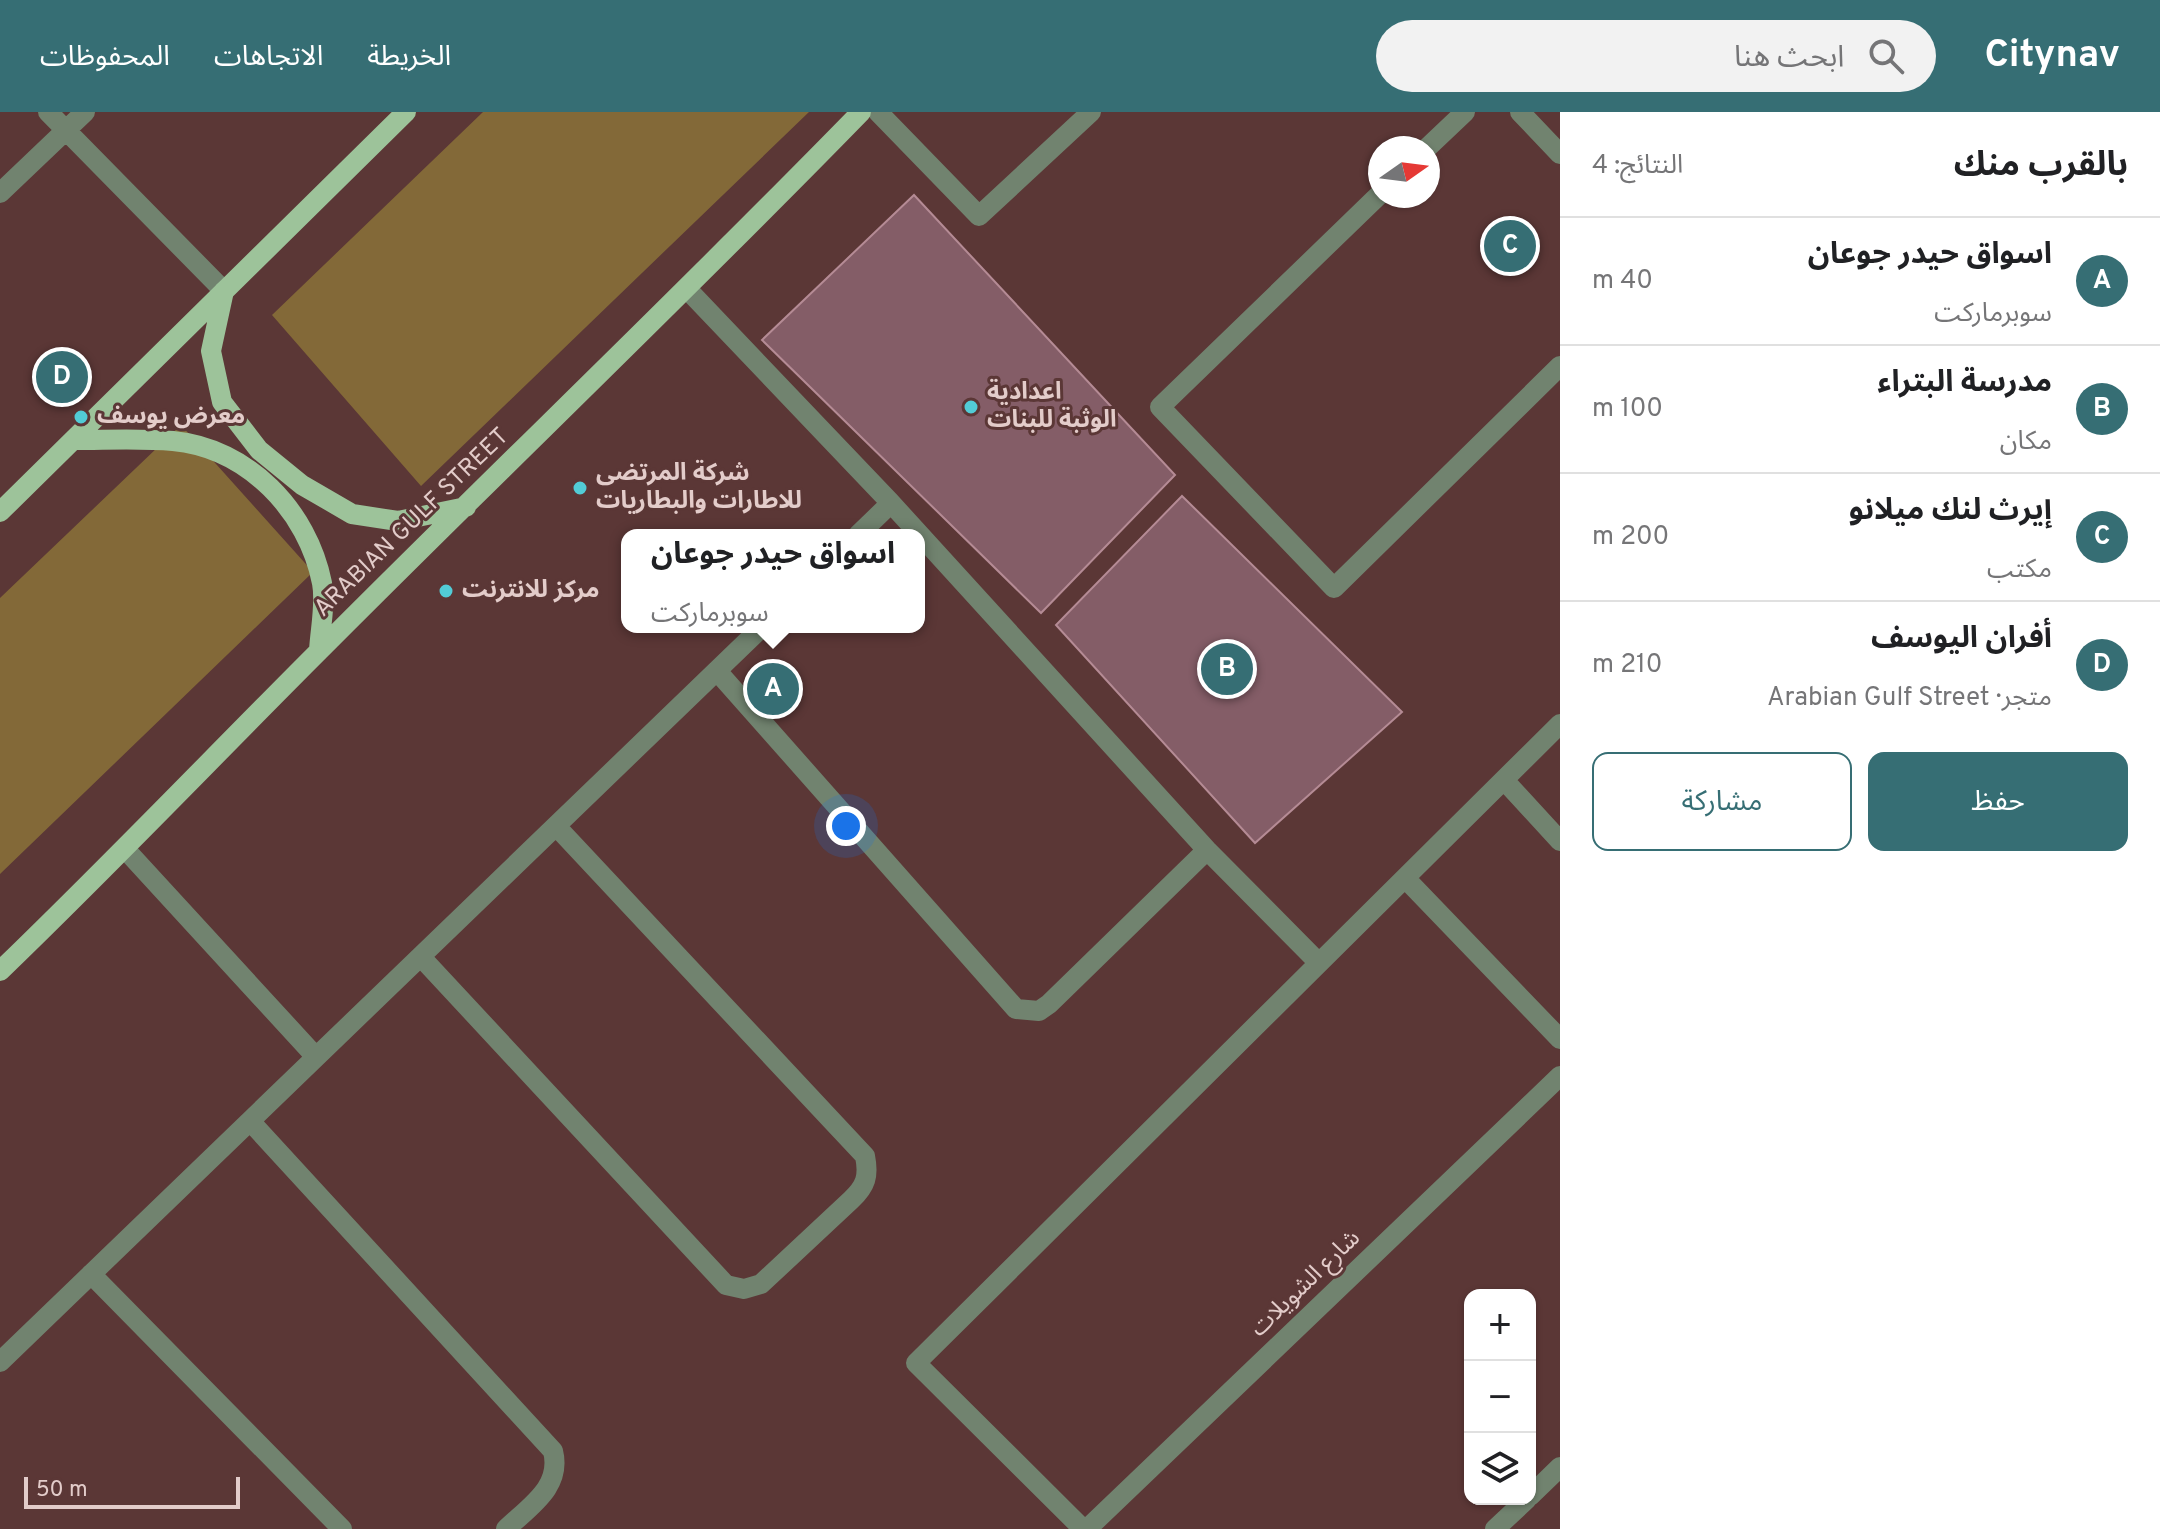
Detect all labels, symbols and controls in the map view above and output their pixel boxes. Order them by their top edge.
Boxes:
search box [1376,20,1936,92]
text: Citynav [1984,32,2120,81]
icon: search [1864,34,1908,78]
text: المحفوظات [40,40,170,76]
text: الاتجاهات [214,40,323,76]
text: الخريطة [367,40,451,76]
text: ابحث هنا [1734,40,1844,77]
north arrow [1368,136,1440,208]
text: بالقرب منك [1954,145,2128,188]
text: النتائج: 4 [1592,150,1683,183]
pin: C [1484,216,1536,276]
text: اسواق حيدر جوعان [1808,237,2052,274]
text: 40 m [1592,265,1653,298]
text: A [2093,265,2111,298]
text: سوبرماركت [1934,298,2052,331]
pin: D [36,347,88,407]
text: مدرسة البتراء [1877,365,2052,402]
place label: اعدادية الوثبة للبنات [987,378,1116,436]
text: 100 m [1592,393,1663,426]
text: B [2093,393,2111,426]
marker: اعدادية الوثبة للبنات [962,398,980,416]
place label: معرض يوسف [97,402,245,432]
marker: معرض يوسف [72,408,90,426]
street label: ARABIAN GULF STREET [308,422,516,624]
text: مكان [2000,426,2052,459]
place label: شركة المرتضى للاطارات والبطاريات [596,459,802,517]
marker: شركة المرتضى للاطارات والبطاريات [571,479,589,497]
text: إيرث لنك ميلانو [1849,493,2052,530]
text: 200 m [1592,521,1669,554]
text: C [2094,521,2110,554]
popup [621,529,925,633]
text: اسواق حيدر جوعان [651,537,895,574]
text: مكتب [1987,554,2052,587]
place label: مركز للانترنت [462,576,600,606]
marker: مركز للانترنت [437,582,455,600]
text: سوبرماركت [651,598,769,631]
text: أفران اليوسف [1871,621,2052,658]
pin: B [1201,639,1253,699]
text: 210 m [1592,649,1662,682]
text: D [2093,649,2111,682]
pin: A [747,659,799,719]
text: متجر · Arabian Gulf Street [1767,682,2052,715]
button: مشاركة [1592,752,1852,851]
button: حفظ [1868,752,2128,851]
your location [826,806,866,846]
street label: شارع الشويلات [1245,1224,1367,1344]
map controls [1464,1289,1536,1505]
button: + [1464,1289,1536,1361]
button: − [1464,1361,1536,1433]
button: layers [1464,1433,1536,1505]
scale bar [24,1473,240,1509]
text: 50 m [36,1477,88,1504]

